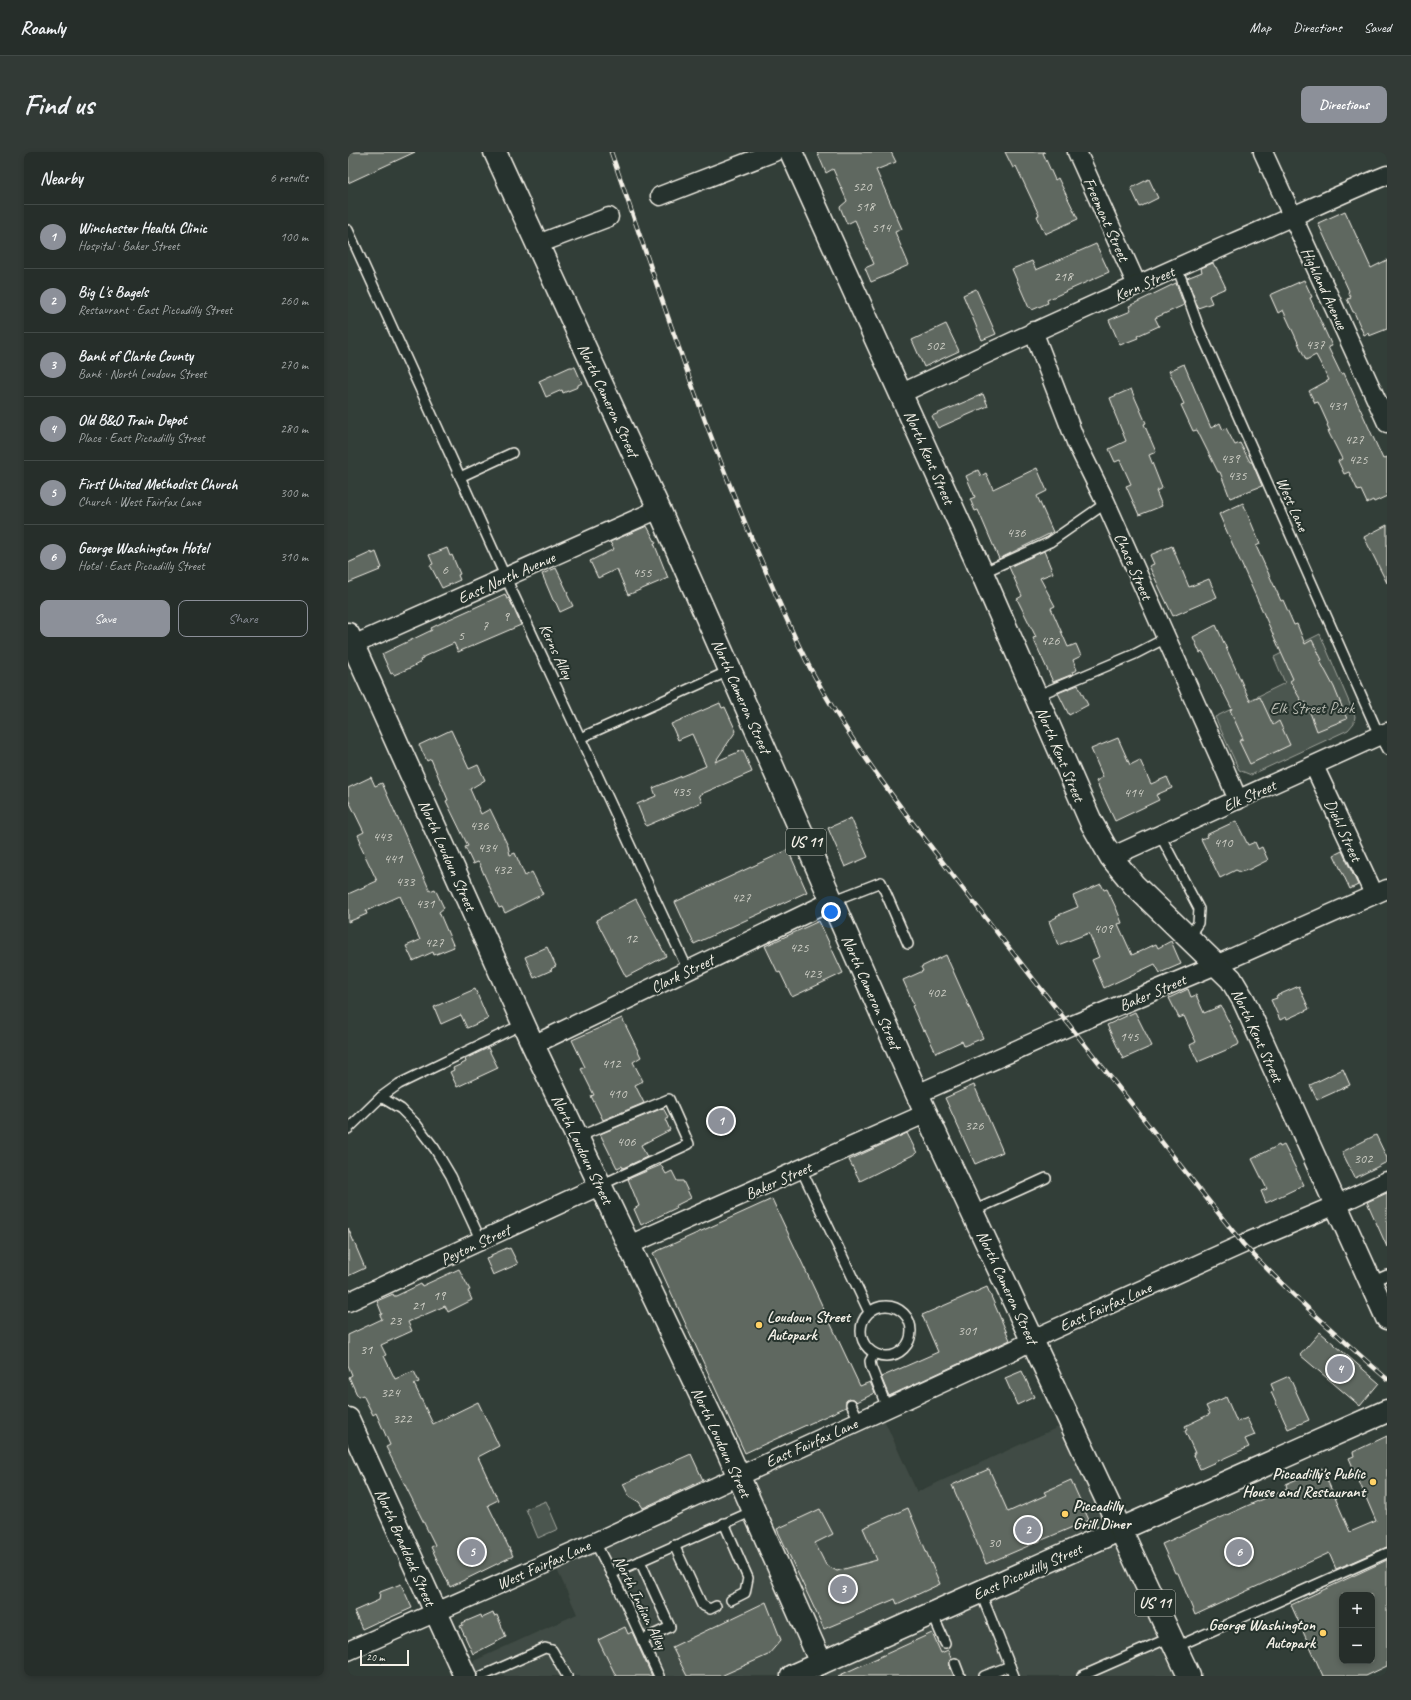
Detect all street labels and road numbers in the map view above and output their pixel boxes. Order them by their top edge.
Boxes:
street label: Freemont Street [1079,174,1134,266]
street label: Highland Avenue [1296,244,1353,334]
street label: Kern Street [1111,261,1179,306]
street label: North Cameron Street [573,340,644,463]
street label: North Kent Street [899,407,959,509]
street label: West Lane [1271,474,1314,536]
street label: Chase Street [1110,530,1157,604]
street label: East North Avenue [455,547,560,608]
street label: Kerns Alley [535,620,578,684]
street label: North Cameron Street [707,636,776,759]
street label: North Kent Street [1031,704,1090,806]
street label: Elk Street [1220,775,1280,816]
street label: Diehl Street [1320,796,1367,866]
street label: North Loudoun Street [414,797,481,916]
road number: US 11 [786,829,826,855]
street label: North Cameron Street [837,932,906,1055]
street label: Clark Street [648,949,720,998]
street label: Baker Street [1116,969,1190,1016]
street label: North Kent Street [1227,986,1288,1087]
street label: North Loudoun Street [547,1091,618,1209]
street label: Baker Street [742,1157,816,1204]
street label: Peyton Street [437,1219,516,1270]
street label: North Cameron Street [972,1227,1043,1350]
street label: East Fairfax Lane [1056,1277,1156,1336]
street label: North Loudoun Street [687,1384,756,1502]
street label: East Fairfax Lane [762,1413,862,1472]
street label: North Braddock Street [370,1486,441,1611]
street label: West Fairfax Lane [494,1535,595,1594]
street label: East Piccadilly Street [970,1538,1087,1605]
street label: North Indian Alley [609,1552,672,1654]
road number: US 11 [1135,1590,1175,1616]

